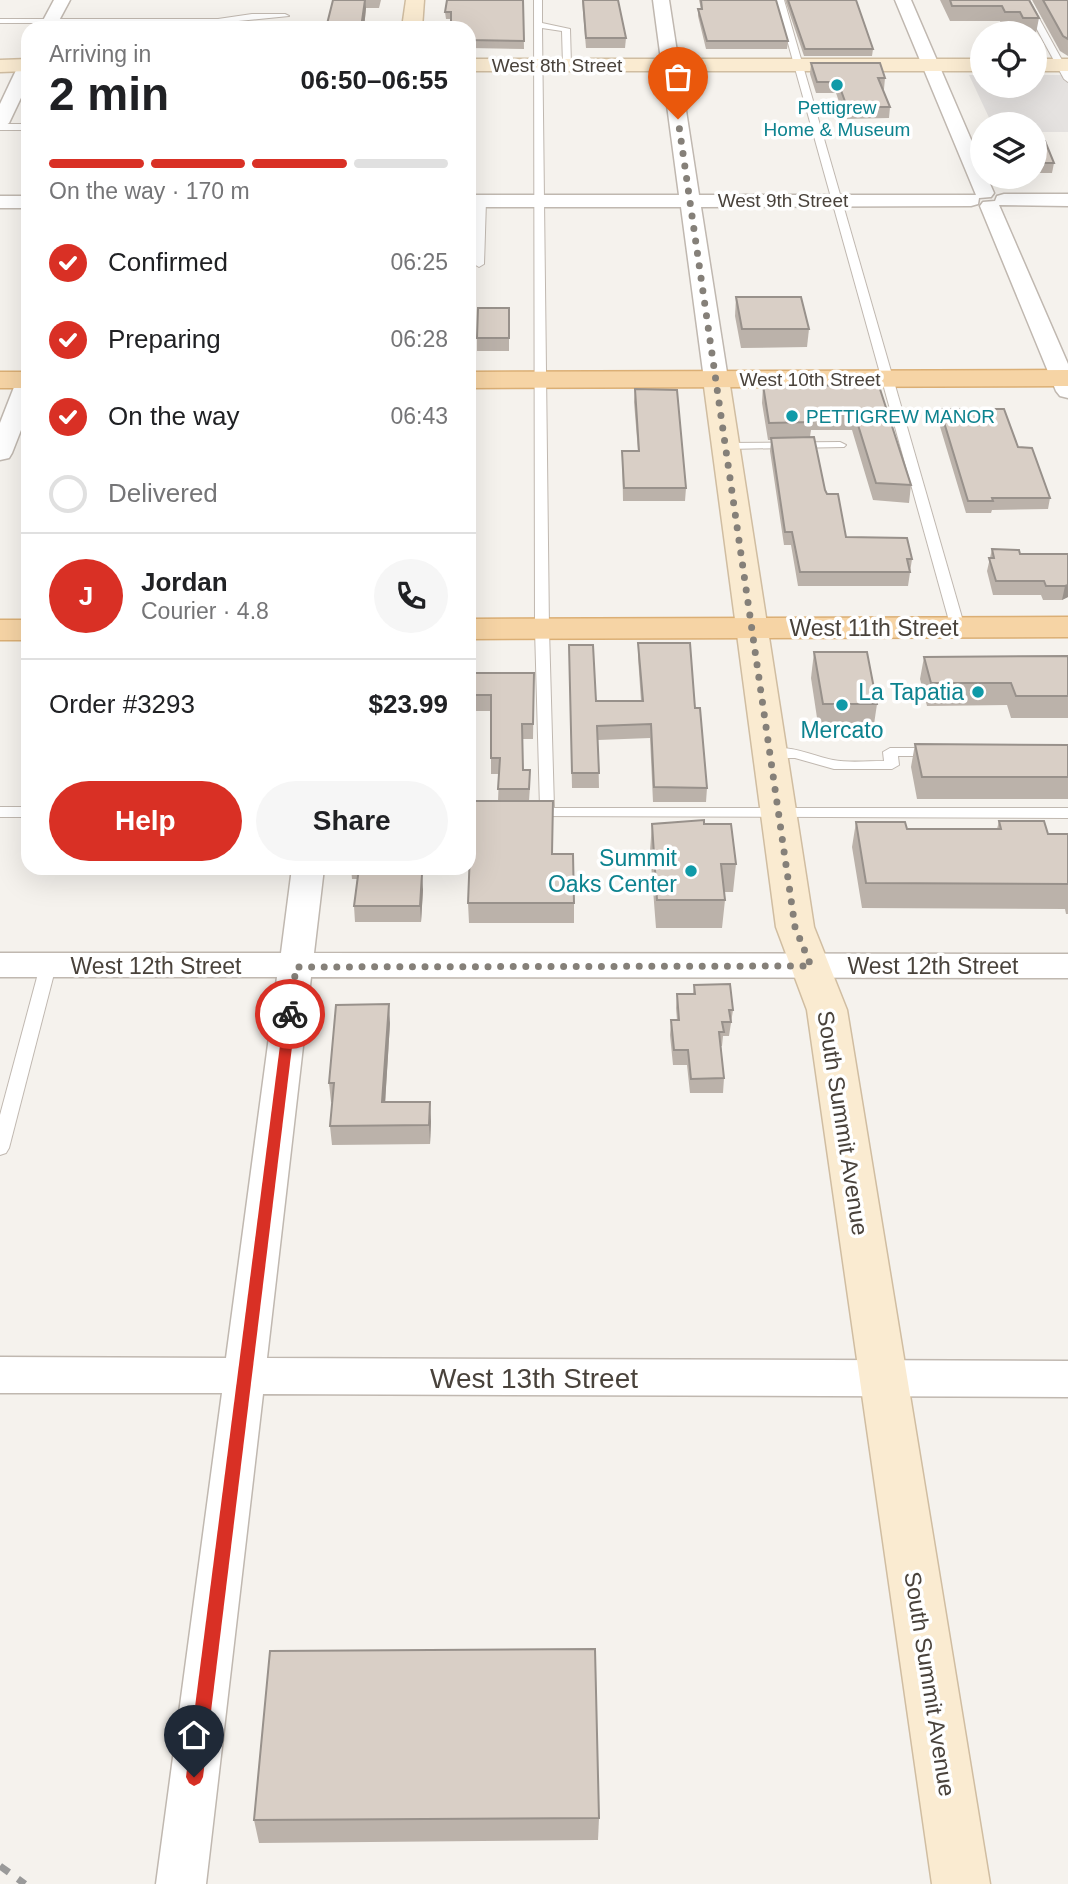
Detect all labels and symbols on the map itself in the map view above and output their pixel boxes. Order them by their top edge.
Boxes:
pin [648,47,708,119]
street label: West 8th Street [492,55,623,76]
marker: Pettigrew Home & Museum [829,77,845,93]
place label: Pettigrew Home & Museum [764,97,910,140]
street label: West 9th Street [718,190,849,211]
street label: West 10th Street [739,369,881,390]
place label: PETTIGREW MANOR [806,406,995,427]
marker: PETTIGREW MANOR [784,408,800,424]
street label: West 11th Street [789,615,959,641]
place label: La Tapatia [858,679,964,705]
marker: La Tapatia [970,684,986,700]
marker: Mercato [834,697,850,713]
place label: Mercato [800,717,884,743]
place label: Summit Oaks Center [548,845,678,897]
marker: Summit Oaks Center [683,863,699,879]
street label: West 12th Street [71,953,242,979]
street label: West 12th Street [848,953,1019,979]
courier [255,979,325,1049]
street label: South Summit Avenue [812,1009,874,1237]
street label: West 13th Street [430,1363,638,1394]
street label: South Summit Avenue [899,1570,961,1798]
pin [164,1705,224,1777]

